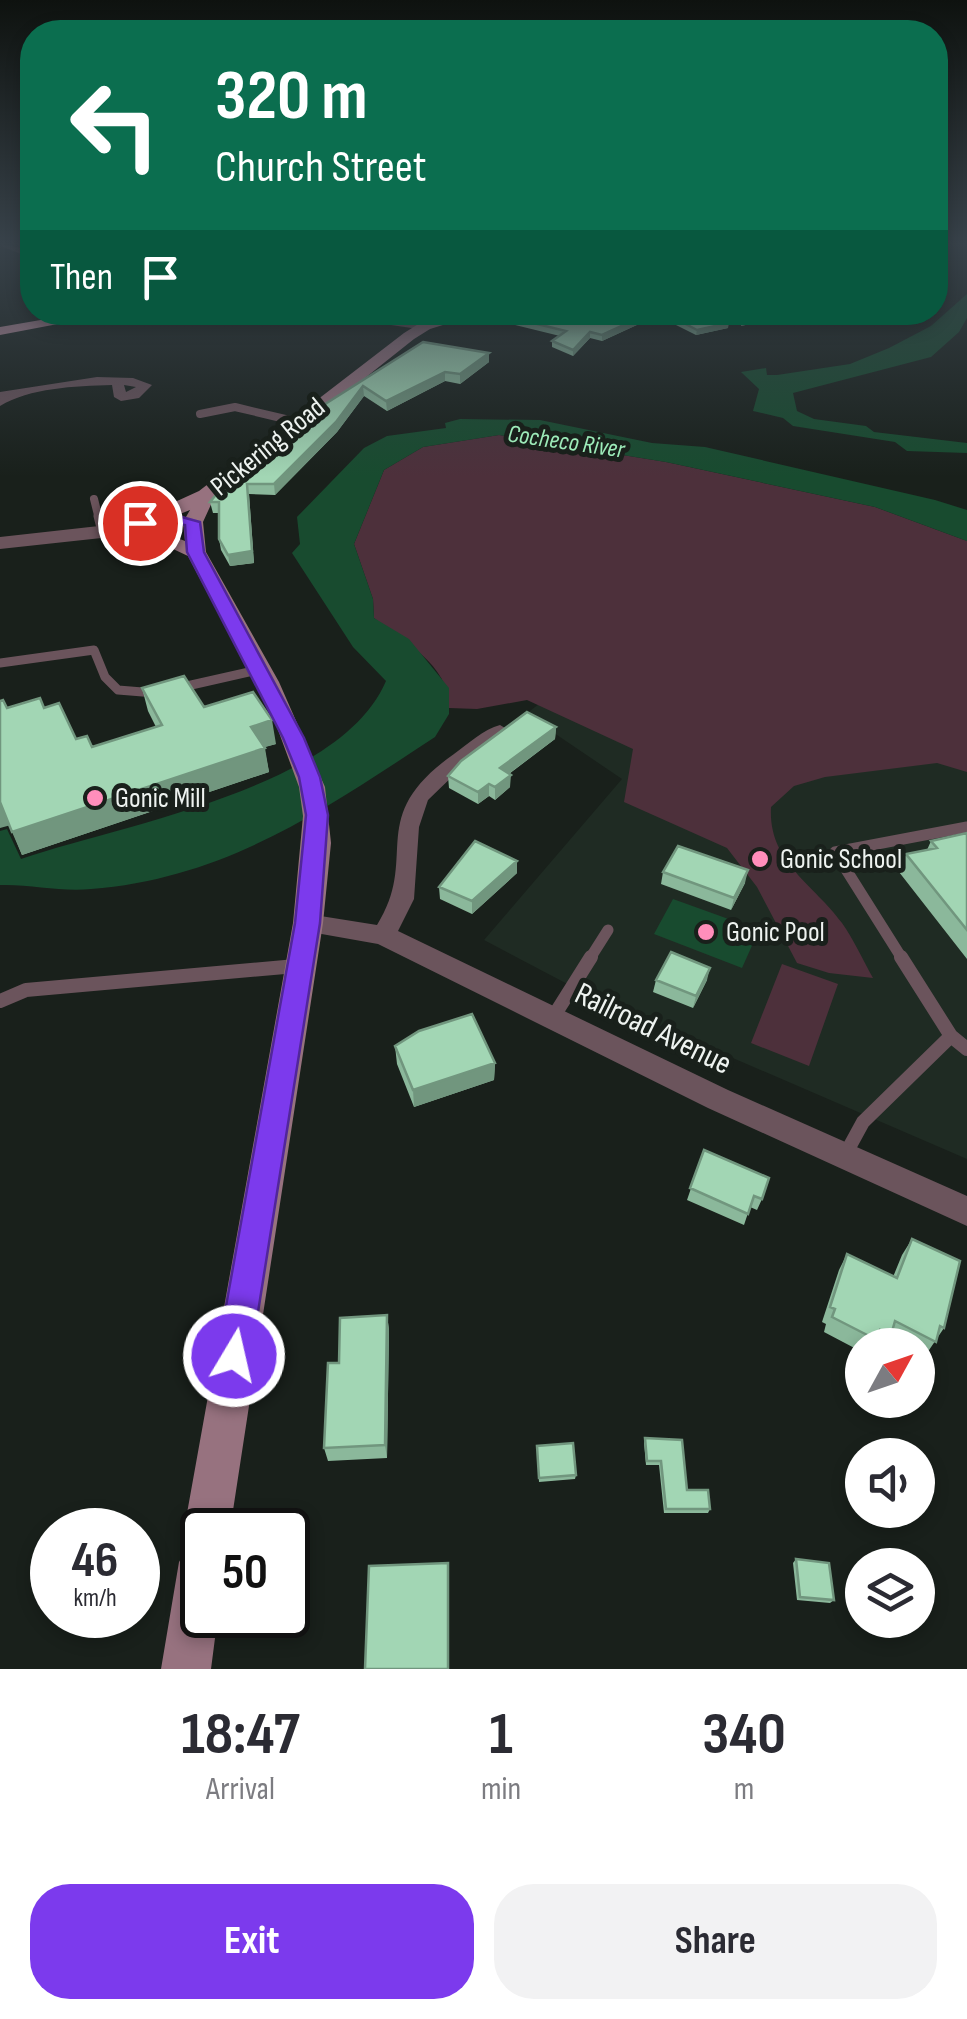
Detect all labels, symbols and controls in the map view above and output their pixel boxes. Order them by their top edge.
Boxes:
text: 320 m [215,55,368,139]
icon: left [50,60,180,190]
text: Church Street [215,140,426,195]
icon: arrive [133,250,188,305]
text: Then [50,255,113,300]
street label: Pickering Road [204,391,332,503]
water label: Cocheco River [506,418,627,466]
pin [98,481,183,566]
icon: arrive [113,496,168,551]
place label: Gonic Mill [115,782,206,815]
marker: Gonic Mill [84,787,106,809]
place label: Gonic School [780,843,902,876]
marker: Gonic School [749,848,771,870]
place label: Gonic Pool [726,916,825,949]
marker: Gonic Pool [695,921,717,943]
street label: Railroad Avenue [568,974,738,1084]
position arrow [182,1304,286,1408]
north arrow [845,1328,935,1418]
map controls [845,1328,935,1638]
button: sound [845,1438,935,1528]
speed limit sign: 50 [180,1508,310,1638]
text: 46 [72,1531,118,1591]
button: layers [845,1548,935,1638]
text: km/h [73,1583,117,1614]
text: 18:47 [181,1699,300,1771]
text: 1 [489,1699,513,1771]
text: 340 [702,1699,786,1771]
text: Arrival [206,1770,275,1809]
text: min [481,1770,521,1809]
text: m [734,1770,754,1809]
button: Exit [30,1884,474,1999]
button: Share [494,1884,937,1999]

